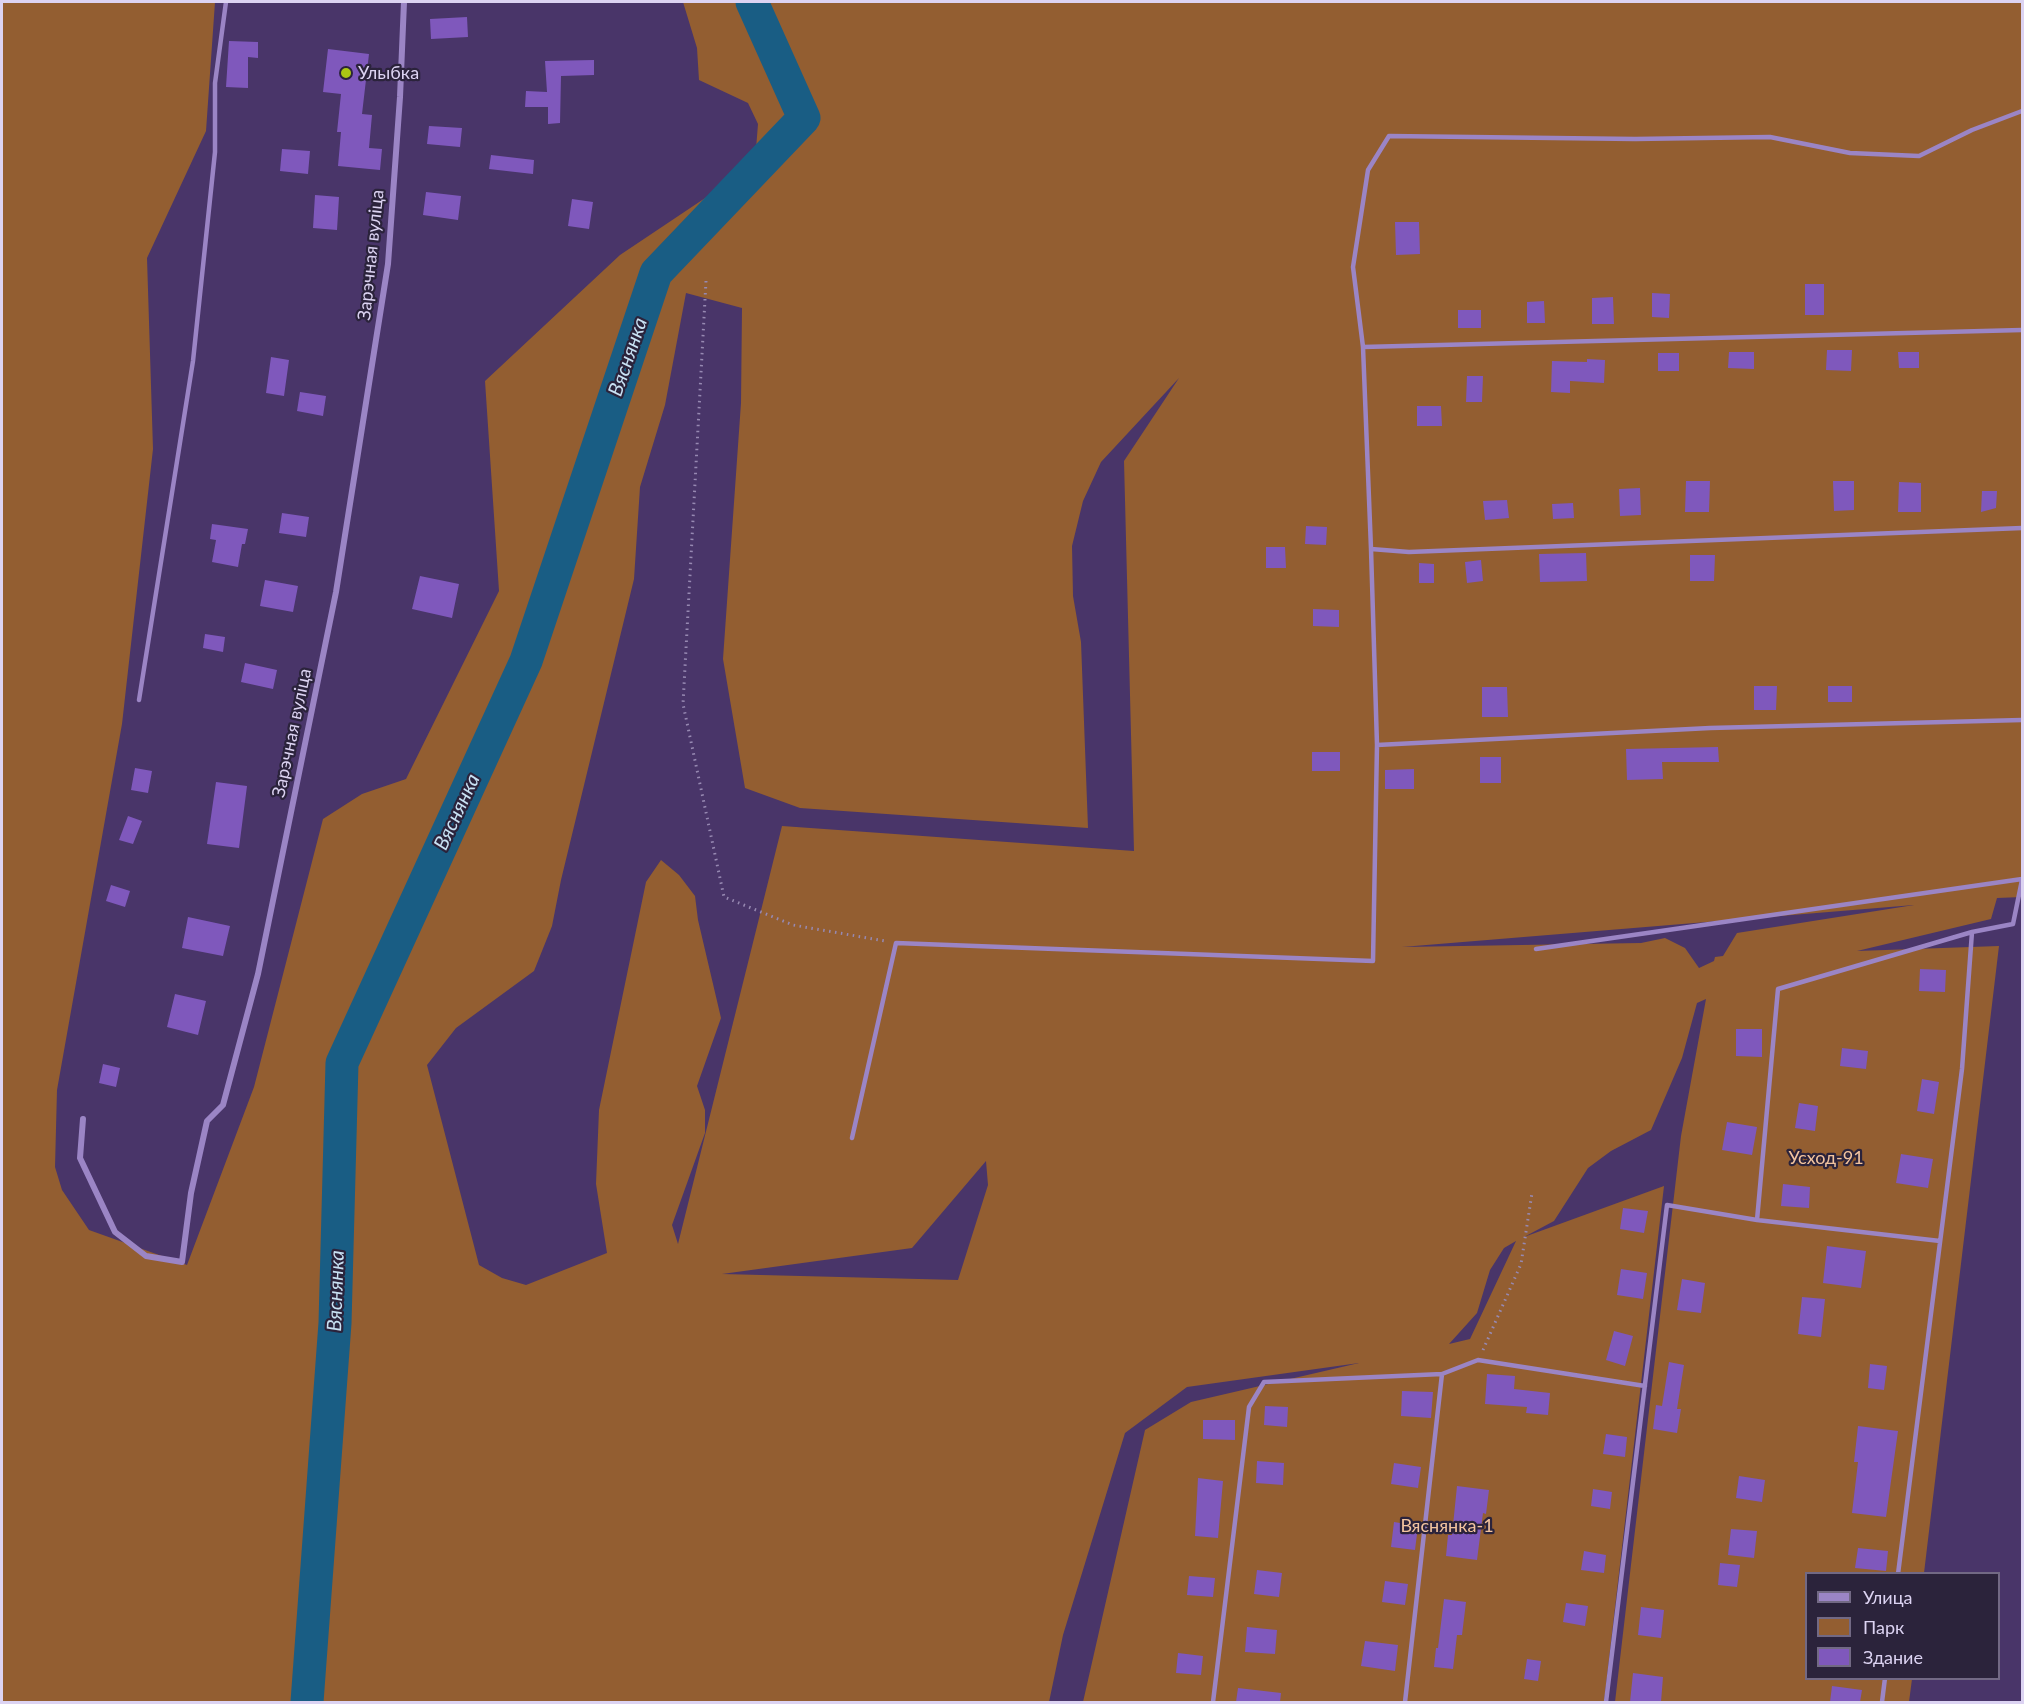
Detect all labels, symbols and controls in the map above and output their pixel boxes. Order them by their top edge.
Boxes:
place label: Улыбка [358,62,419,84]
marker: Улыбка [339,66,353,80]
street label: Зарэчная вуліца [353,189,389,321]
water label: Вяснянка [603,315,653,399]
street label: Зарэчная вуліца [268,666,316,800]
water label: Вяснянка [429,770,485,854]
park label: Усход-91 [1788,1147,1864,1169]
water label: Вяснянка [323,1250,349,1332]
park label: Вяснянка-1 [1400,1515,1494,1537]
legend [1805,1572,2000,1680]
text: Улица [1863,1586,1913,1608]
text: Парк [1863,1616,1904,1638]
text: Здание [1863,1646,1923,1668]

